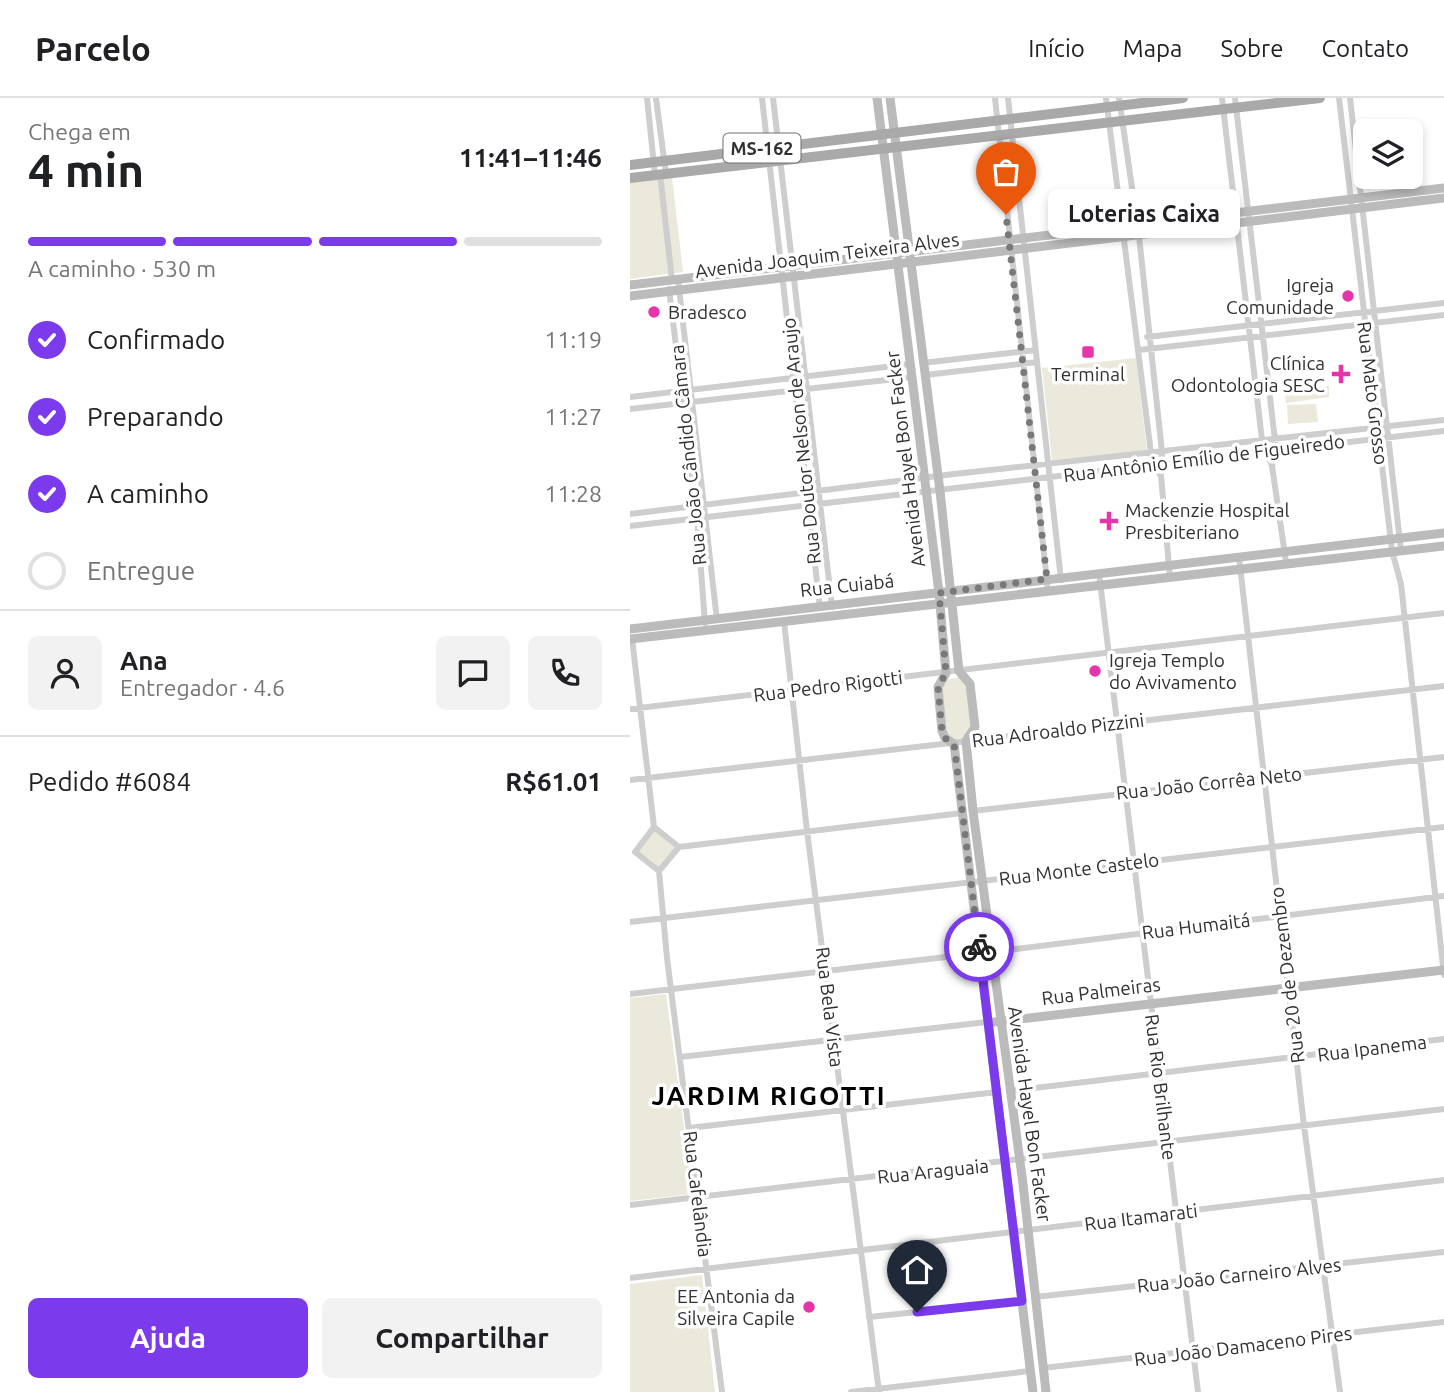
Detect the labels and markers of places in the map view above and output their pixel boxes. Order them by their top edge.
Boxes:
pin [976,142,1036,214]
callout: Loterias Caixa [1048,190,1240,238]
place label: Igreja Comunidade [1226,274,1334,318]
marker: Igreja Comunidade [1340,288,1356,304]
place label: Bradesco [668,301,747,323]
marker: Bradesco [646,304,662,320]
marker: Terminal [1080,344,1096,360]
place label: Clínica Odontologia SESC [1171,352,1325,396]
place label: Terminal [1051,363,1125,385]
marker: Clínica Odontologia SESC [1331,364,1351,384]
place label: Mackenzie Hospital Presbiteriano [1125,499,1289,543]
marker: Mackenzie Hospital Presbiteriano [1099,511,1119,531]
place label: Igreja Templo do Avivamento [1109,649,1237,693]
marker: Igreja Templo do Avivamento [1087,663,1103,679]
pin [887,1240,947,1312]
place label: EE Antonia da Silveira Capile [677,1285,795,1329]
marker: EE Antonia da Silveira Capile [801,1299,817,1315]

